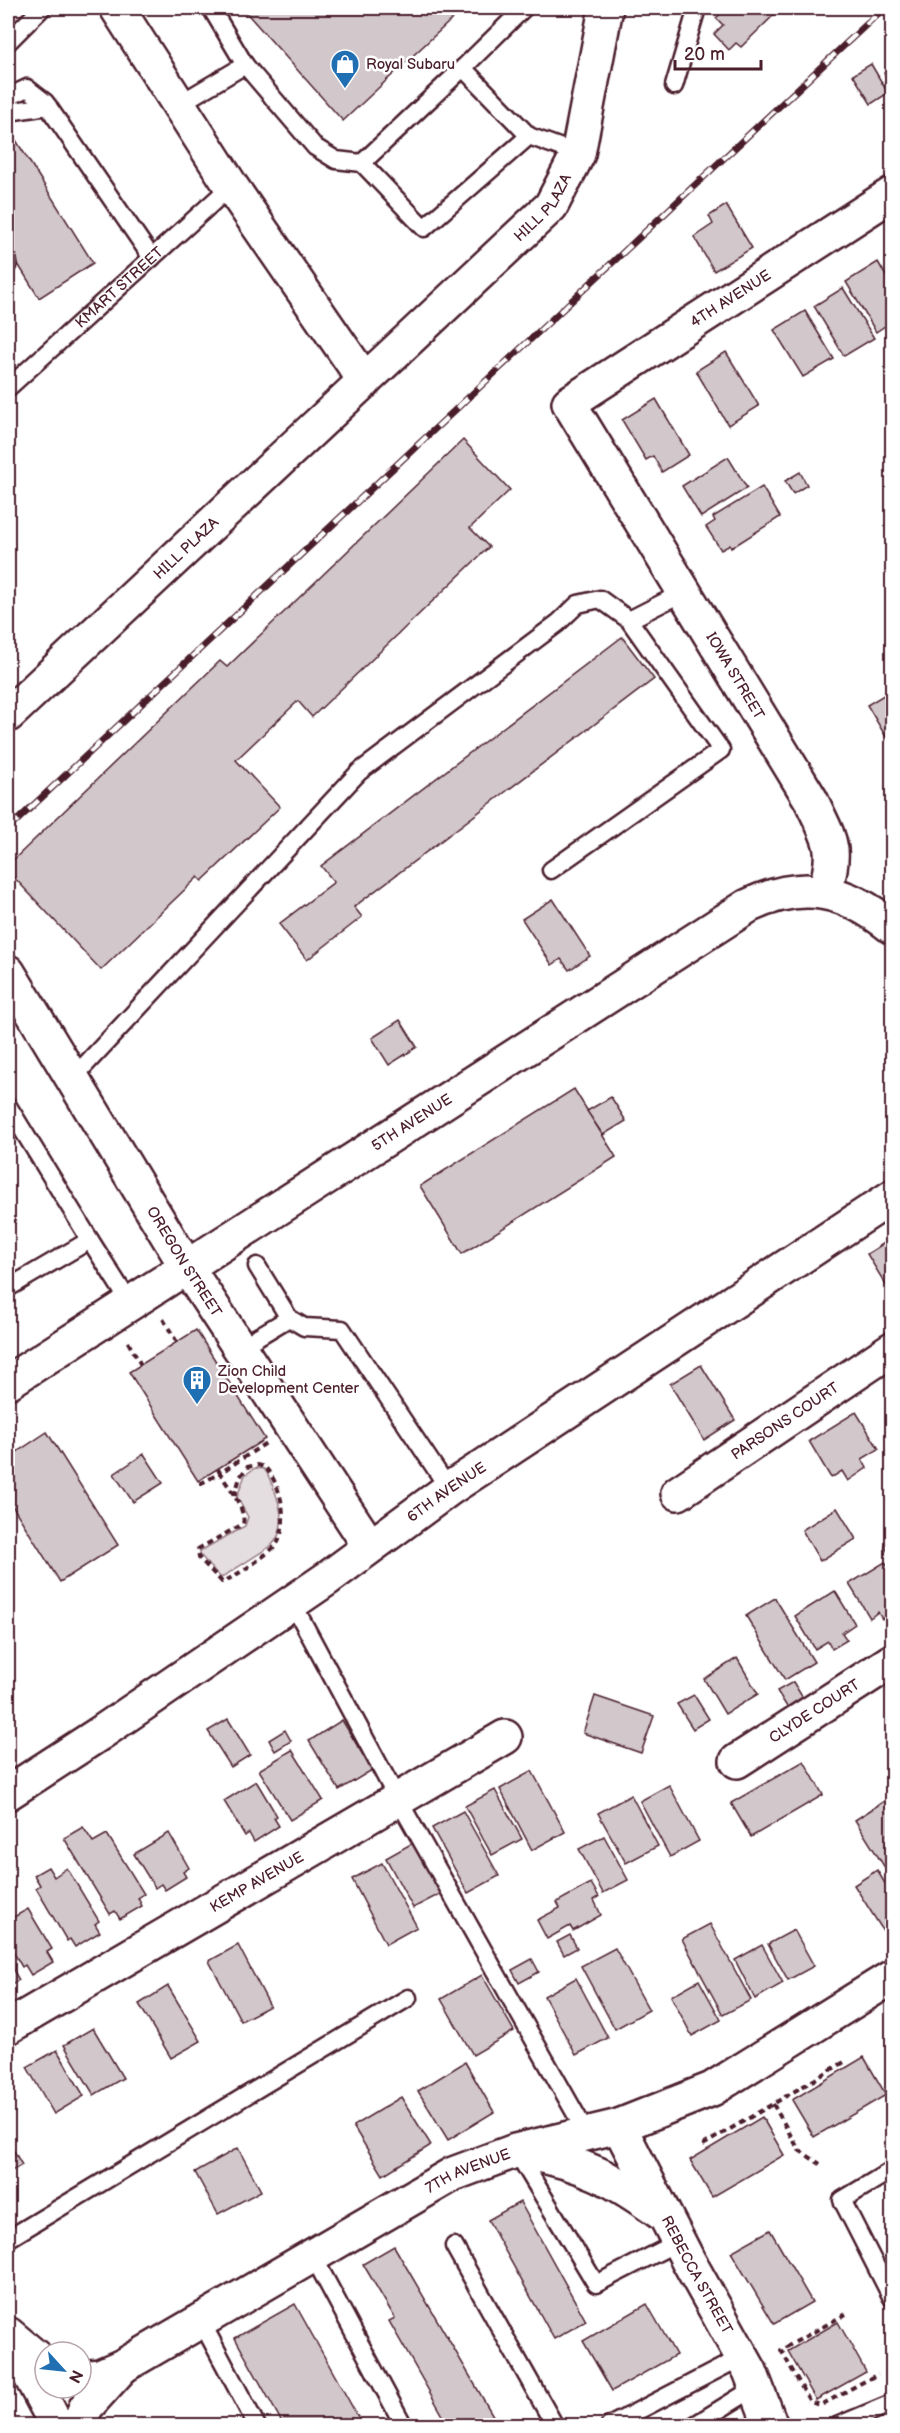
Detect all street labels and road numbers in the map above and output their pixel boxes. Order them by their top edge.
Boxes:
street label: HILL PLAZA [510,170,576,245]
street label: KMART STREET [71,242,167,332]
street label: 4TH AVENUE [686,265,774,332]
street label: HILL PLAZA [149,512,223,583]
street label: IOWA STREET [702,629,768,723]
street label: 5TH AVENUE [368,1089,456,1155]
street label: OREGON STREET [143,1203,226,1320]
street label: PARSONS COURT [727,1378,843,1464]
street label: 6TH AVENUE [403,1458,490,1526]
street label: CLYDE COURT [765,1675,863,1747]
street label: KEMP AVENUE [207,1847,307,1917]
street label: 7TH AVENUE [422,2144,513,2197]
street label: REBECCA STREET [657,2212,737,2337]

